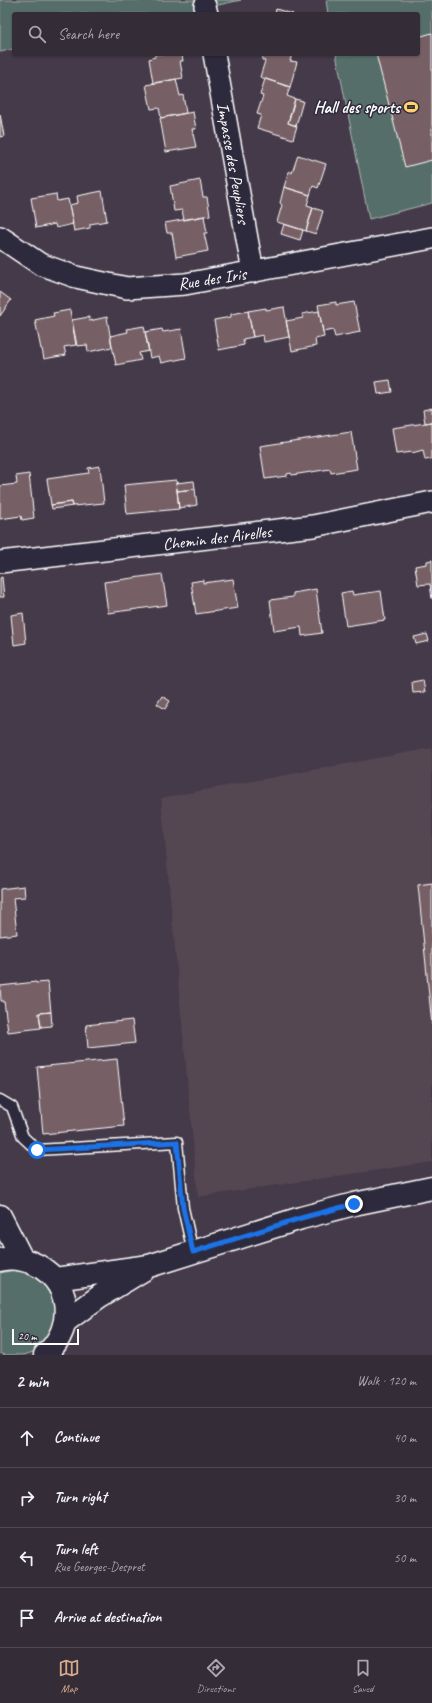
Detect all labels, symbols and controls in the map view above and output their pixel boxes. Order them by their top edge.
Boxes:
search box [12,12,420,56]
icon: search [26,23,48,45]
text: Search here [58,25,119,44]
place label: Hall des sports [314,97,402,118]
sports icon: Hall des sports [403,99,419,115]
street label: Impasse des Peupliers [212,101,254,227]
street label: Rue des Iris [176,263,250,295]
street label: Chemin des Airelles [161,521,275,555]
route start [28,1141,46,1159]
route end [345,1195,363,1213]
scale bar [12,1327,79,1346]
text: 20 m [18,1329,37,1343]
text: 2 min [16,1371,49,1392]
text: Walk · 120 m [357,1373,416,1389]
icon: ahead [16,1427,38,1449]
text: Continue [54,1428,99,1447]
text: 40 m [394,1430,416,1446]
icon: right [16,1487,38,1509]
text: Turn right [54,1488,107,1507]
text: 30 m [394,1490,416,1506]
text: Turn left [54,1540,97,1559]
icon: left [16,1547,38,1569]
text: 50 m [394,1550,416,1566]
text: Rue Georges-Despret [54,1559,145,1575]
icon: arrive [16,1607,38,1629]
text: Arrive at destination [54,1608,161,1627]
tab: Map [58,1657,80,1695]
tab: Directions [197,1657,235,1695]
tab: Saved [352,1657,374,1695]

